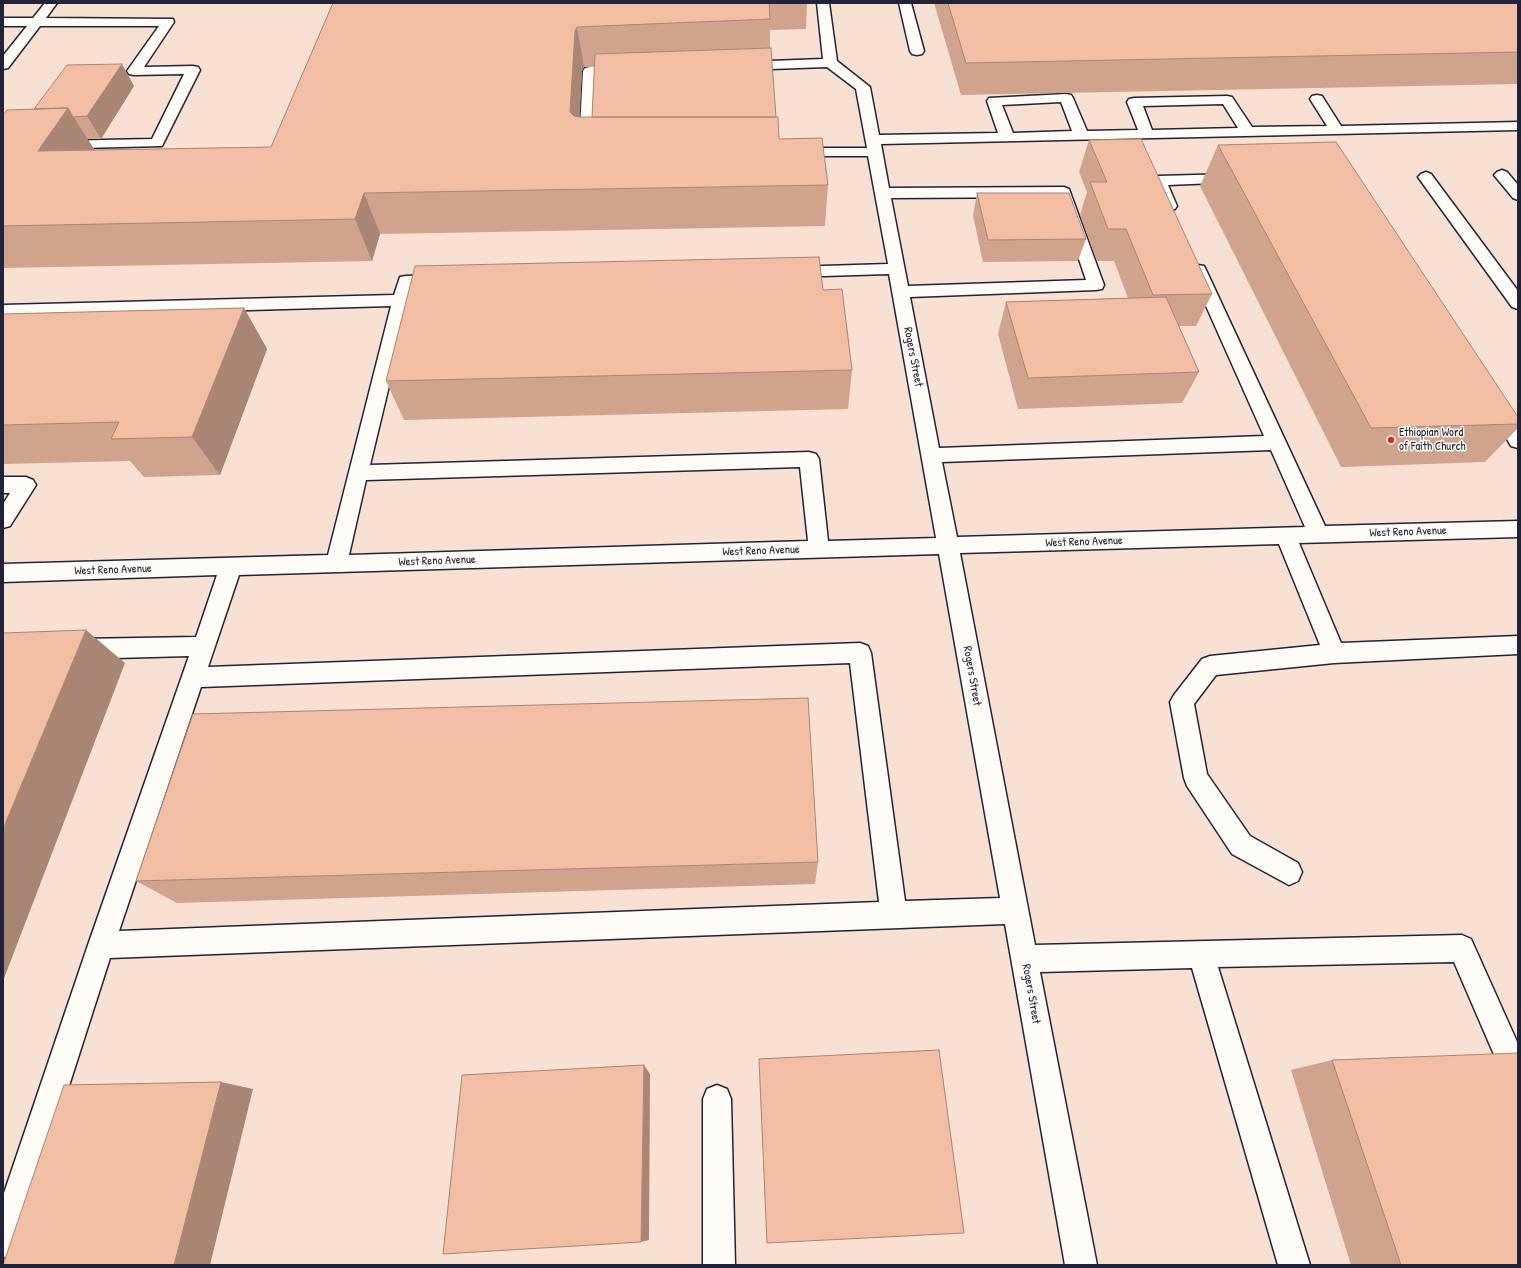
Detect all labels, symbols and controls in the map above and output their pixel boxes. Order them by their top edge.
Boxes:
street label: Rogers Street [900,326,926,388]
place label: Ethiopian Word of Faith Church [1399,426,1465,454]
marker: Ethiopian Word of Faith Church [1386,435,1396,445]
street label: West Reno Avenue [1369,523,1447,541]
street label: West Reno Avenue [1045,533,1123,551]
street label: West Reno Avenue [722,542,800,560]
street label: West Reno Avenue [398,552,476,570]
street label: West Reno Avenue [74,561,152,579]
street label: Rogers Street [960,645,984,707]
street label: Rogers Street [1019,963,1043,1025]

